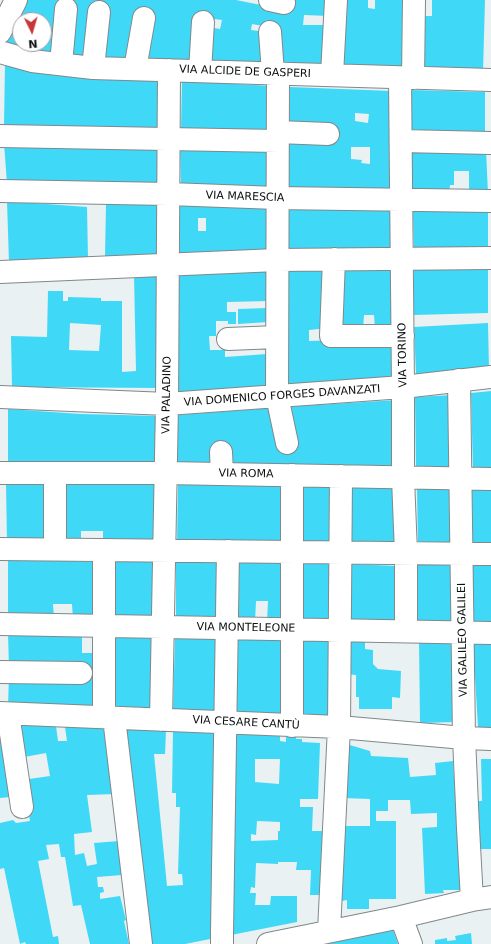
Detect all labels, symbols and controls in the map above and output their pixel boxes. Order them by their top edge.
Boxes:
north arrow [12,12,52,52]
text: N [28,37,38,50]
street label: VIA ALCIDE DE GASPERI [179,63,311,81]
street label: VIA MARESCIA [205,189,285,205]
street label: VIA TORINO [396,322,410,388]
street label: VIA PALADINO [160,356,174,434]
street label: VIA DOMENICO FORGES DAVANZATI [183,383,381,409]
street label: VIA ROMA [218,467,274,481]
street label: VIA GALILEO GALILEI [455,583,471,697]
street label: VIA MONTELEONE [197,621,295,635]
street label: VIA CESARE CANTÙ [192,714,300,732]

